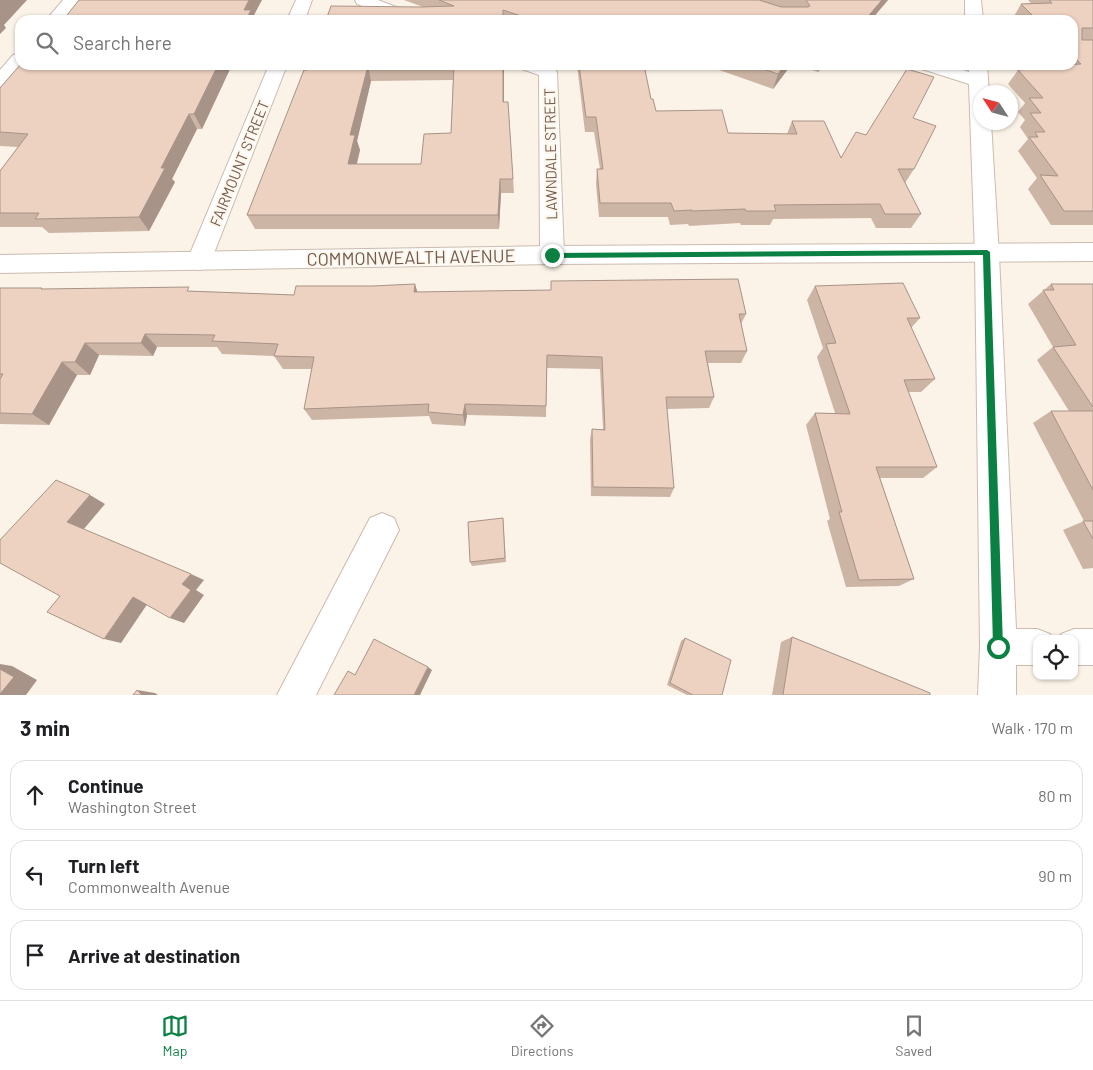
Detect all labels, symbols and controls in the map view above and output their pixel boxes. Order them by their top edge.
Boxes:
search box [15,15,1078,70]
icon: search [33,29,61,57]
text: Search here [73,31,172,54]
north arrow [973,85,1018,130]
street label: LAWNDALE STREET [540,88,560,220]
street label: FAIRMOUNT STREET [206,97,272,229]
street label: COMMONWEALTH AVENUE [306,244,516,270]
route end [541,244,564,267]
map controls [1033,635,1078,680]
button: locate [1033,635,1078,680]
route start [987,636,1010,659]
text: 3 min [20,715,70,740]
text: Walk · 170 m [991,718,1073,737]
text: Continue [68,774,144,797]
icon: ahead [21,781,49,809]
text: 80 m [1038,786,1072,805]
text: Washington Street [68,797,197,816]
text: Turn left [68,854,139,877]
icon: left [21,861,49,889]
text: 90 m [1038,866,1072,885]
text: Commonwealth Avenue [68,877,230,896]
icon: arrive [21,941,49,969]
text: Arrive at destination [68,944,240,967]
tab: Map [161,1012,189,1059]
tab: Directions [511,1012,573,1059]
tab: Saved [895,1012,932,1059]

